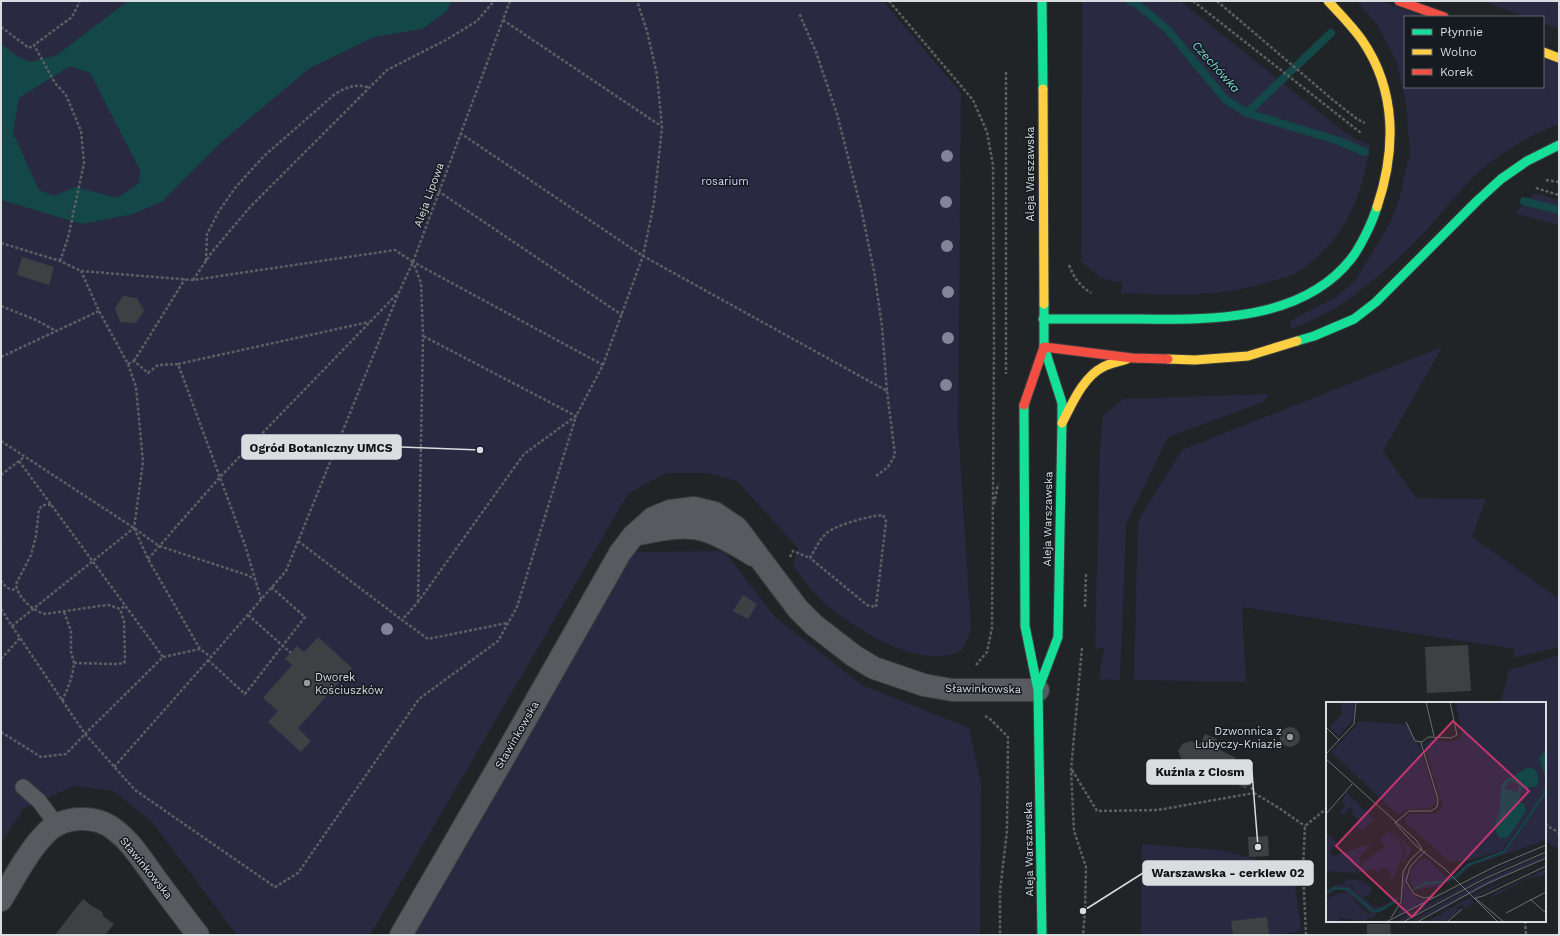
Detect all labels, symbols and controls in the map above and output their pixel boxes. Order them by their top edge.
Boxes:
legend [1404,16,1544,88]
text: Płynnie [1440,25,1483,39]
water label: Czechówka [1189,38,1243,96]
text: Wolno [1440,45,1477,59]
text: Korek [1440,65,1473,79]
street label: Aleja Warszawska [1024,127,1037,221]
street label: Aleja Lipowa [411,161,447,229]
park label: rosarium [701,175,749,188]
callout: Ogród Botaniczny UMCS [242,435,401,459]
text: Ogród Botaniczny UMCS [250,441,393,455]
street label: Aleja Warszawska [1041,471,1055,567]
place label: Dworek Kościuszków [315,671,383,697]
marker: Dworek Kościuszków [302,678,312,688]
street label: Sławinkowska [945,682,1021,696]
street label: Sławinkowska [492,699,542,771]
inset map [1326,702,1546,922]
place label: Dzwonnica z Lubyczy-Kniazie [1195,725,1282,751]
marker: Dzwonnica z Lubyczy-Kniazie [1285,732,1295,742]
callout: Kuźnia z Ciosm [1147,760,1252,784]
text: Kuźnia z Ciosm [1155,765,1245,779]
street label: Aleja Warszawska [1022,801,1036,897]
street label: Sławinkowska [117,834,175,902]
callout: Warszawska - cerkiew 02 [1143,861,1313,885]
text: Warszawska - cerkiew 02 [1152,866,1304,880]

